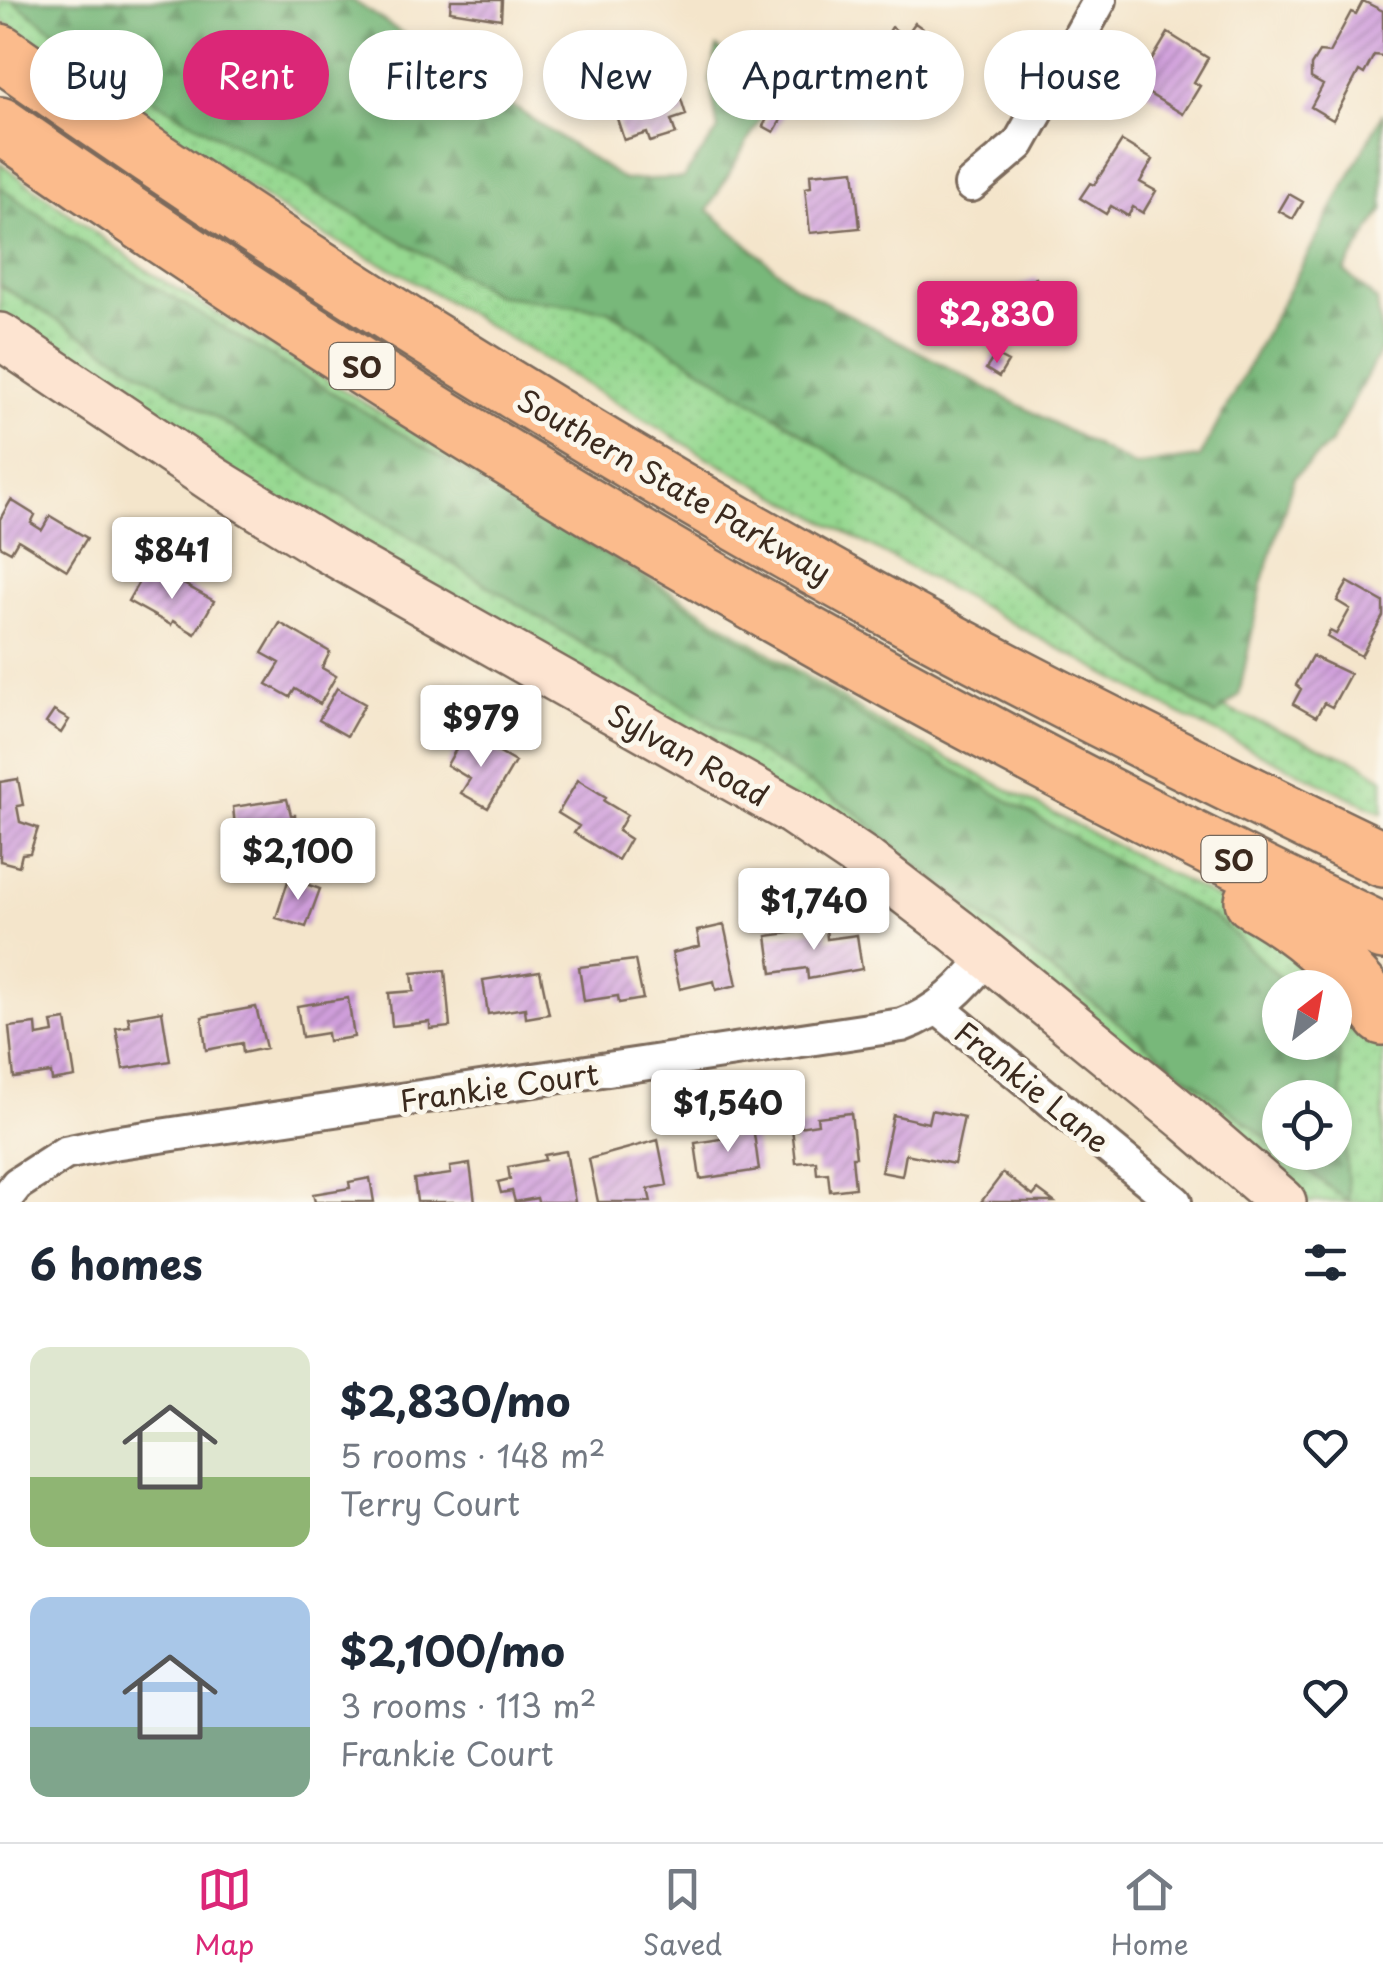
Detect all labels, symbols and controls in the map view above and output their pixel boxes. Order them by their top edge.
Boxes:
chip: Buy [30,30,163,120]
chip: Rent [183,30,329,120]
chip: Filters [349,30,523,120]
chip: New [543,30,687,120]
chip: Apartment [707,30,964,120]
chip: House [984,30,1156,120]
pin: $2,830 [916,281,1078,366]
text: $2,830 [939,289,1055,337]
road number: SO [330,343,394,389]
street label: Southern State Parkway [510,377,840,593]
pin: $841 [113,517,231,602]
text: $841 [134,525,210,573]
pin: $979 [422,685,540,770]
street label: Sylvan Road [600,691,778,817]
text: $979 [442,693,520,741]
pin: $2,100 [217,818,379,903]
text: $2,100 [242,826,354,874]
road number: SO [1202,836,1266,882]
pin: $1,740 [733,868,895,953]
text: $1,740 [760,876,868,924]
north arrow [1262,970,1352,1060]
map controls [1262,970,1352,1170]
street label: Frankie Lane [946,1009,1120,1163]
street label: Frankie Court [397,1050,601,1122]
pin: $1,540 [647,1070,809,1155]
text: $1,540 [673,1078,783,1126]
button: locate [1262,1080,1352,1170]
text: 6 homes [30,1231,203,1294]
icon: filters [1298,1235,1353,1290]
text: $2,830/mo [340,1368,571,1431]
icon: home [110,1387,230,1507]
icon: heart [1298,1420,1353,1475]
text: 5 rooms · 148 m² [340,1431,605,1479]
text: Terry Court [340,1479,520,1527]
text: $2,100/mo [340,1618,565,1681]
icon: home [110,1637,230,1757]
icon: heart [1298,1670,1353,1725]
text: 3 rooms · 113 m² [340,1681,597,1729]
text: Frankie Court [340,1729,554,1777]
tab: Map [194,1862,254,1965]
tab: Saved [643,1862,722,1965]
tab: Home [1111,1862,1189,1965]

